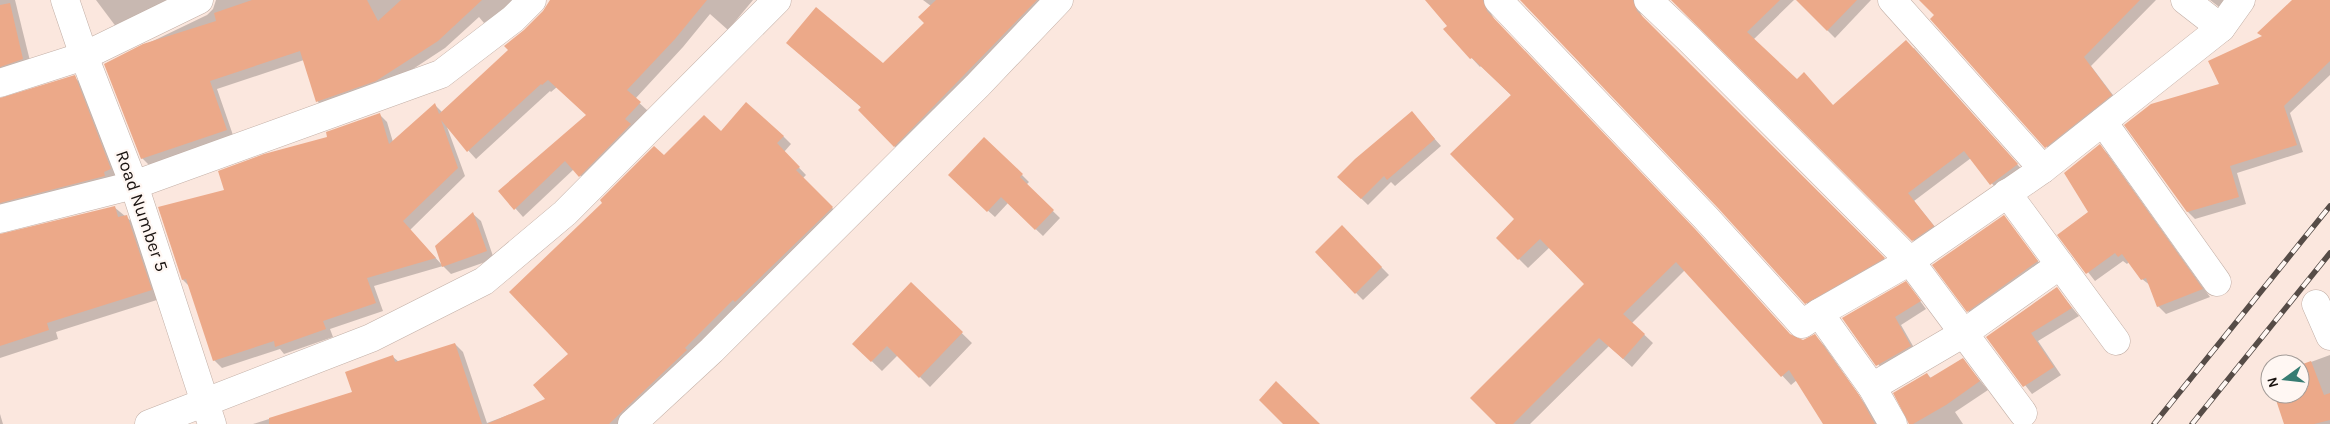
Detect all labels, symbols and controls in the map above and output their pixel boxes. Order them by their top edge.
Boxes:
street label: Road Number 5 [111,148,173,274]
north arrow [2260,354,2310,404]
text: N [2263,375,2282,389]

